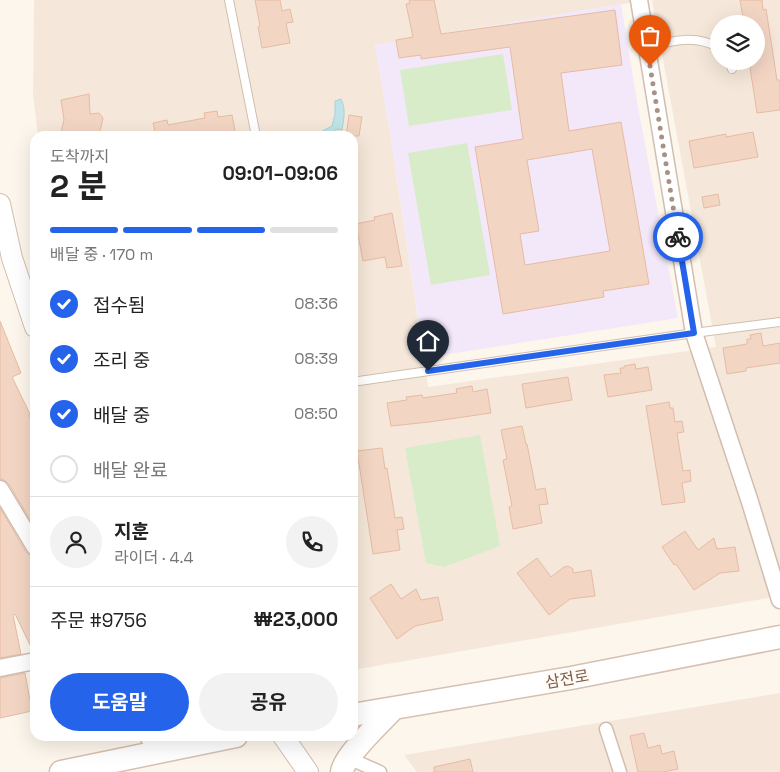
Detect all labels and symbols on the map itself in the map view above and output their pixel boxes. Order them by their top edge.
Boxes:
pin [629,15,671,66]
courier [653,212,703,262]
pin [407,320,449,371]
street label: 삼전로 [543,665,591,693]

